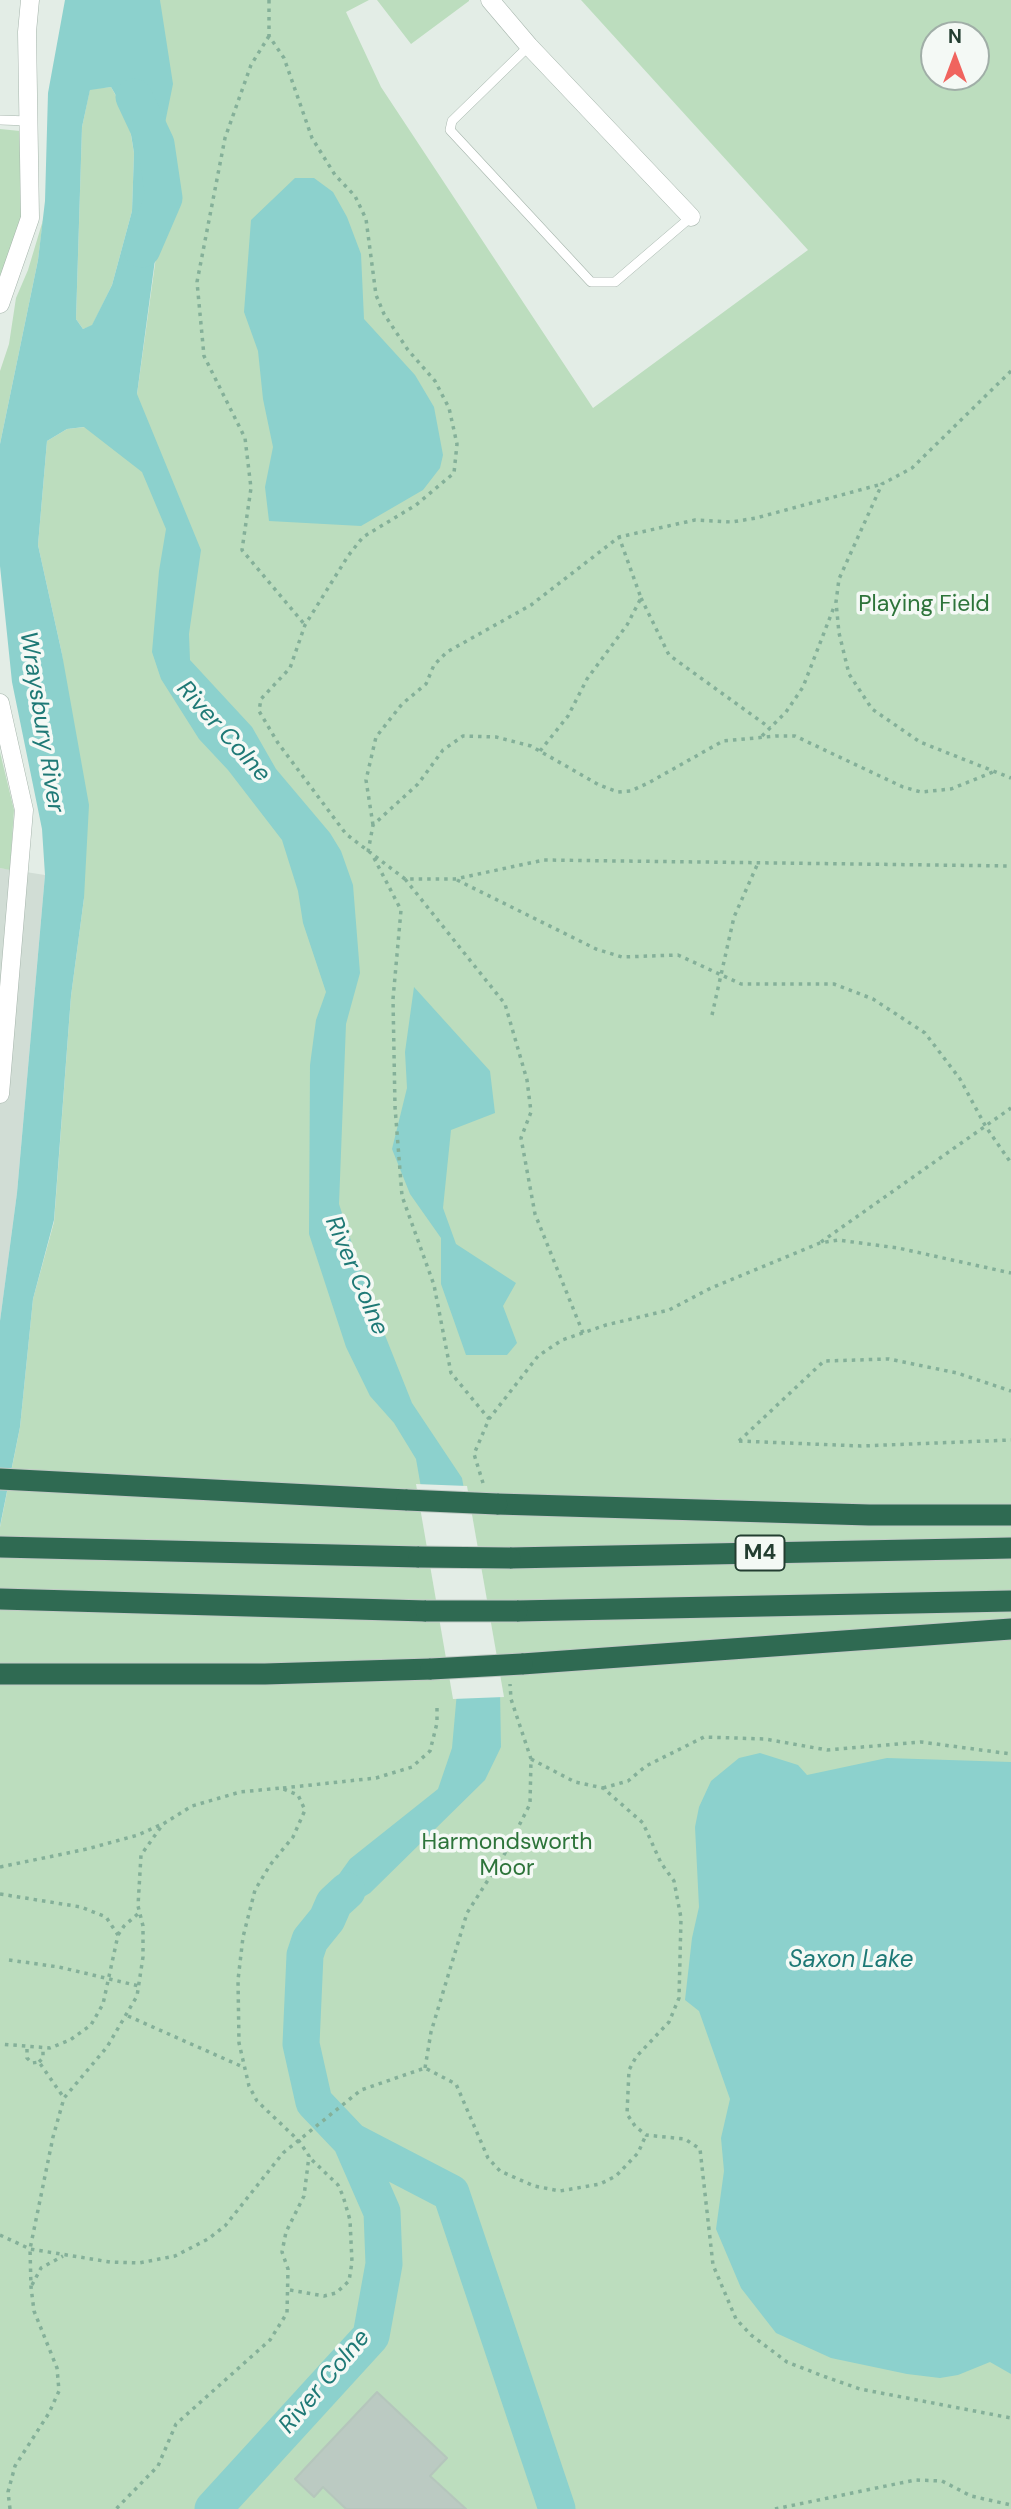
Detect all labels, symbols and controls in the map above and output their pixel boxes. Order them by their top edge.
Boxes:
north arrow [920,21,990,91]
text: N [948,24,962,49]
park label: Playing Field [858,591,990,619]
water label: Wraysbury River [12,630,70,814]
water label: River Colne [170,675,276,789]
water label: River Colne [318,1212,394,1340]
road number: M4 [736,1536,784,1570]
park label: Harmondsworth Moor [421,1829,593,1883]
water label: Saxon Lake [789,1947,913,1975]
water label: River Colne [273,2324,377,2440]

